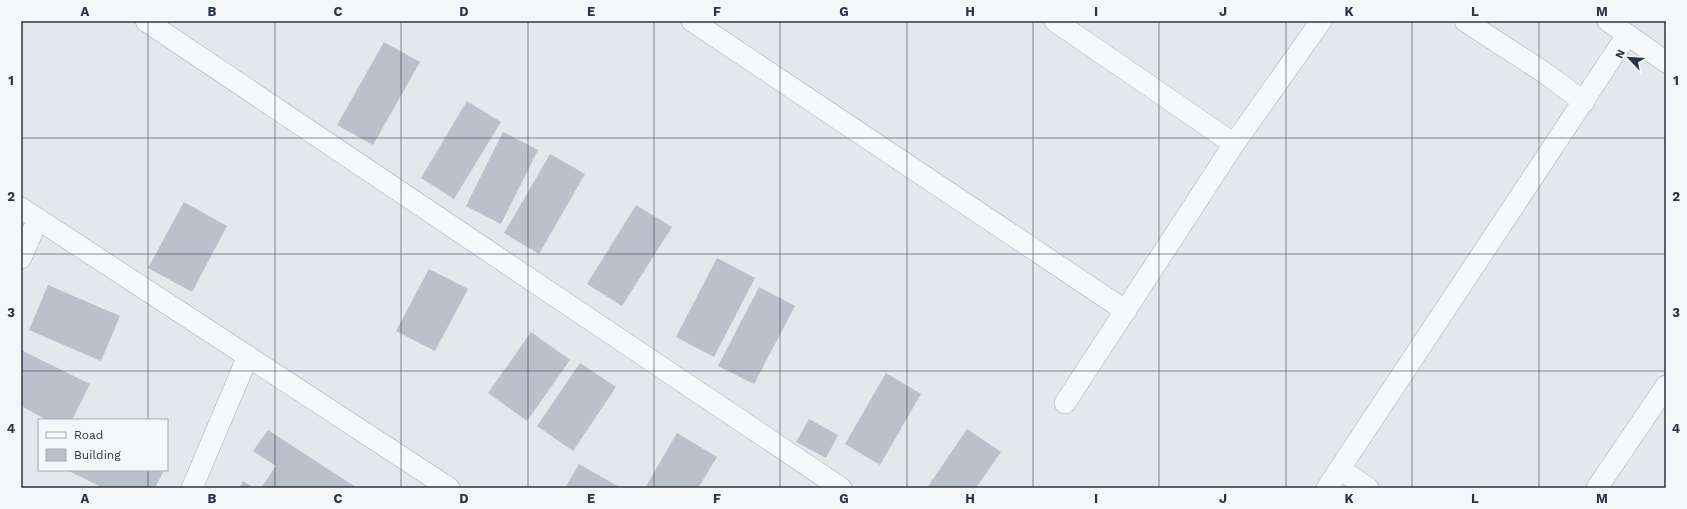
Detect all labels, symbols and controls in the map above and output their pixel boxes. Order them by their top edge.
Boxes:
text: A [81,4,90,19]
text: B [208,4,217,19]
text: C [334,4,343,19]
text: D [459,4,469,19]
text: E [587,4,595,19]
text: F [713,4,721,19]
text: G [839,4,849,19]
text: H [965,4,975,19]
text: I [1094,4,1098,19]
text: J [1219,4,1227,19]
text: K [1344,4,1354,19]
text: L [1471,4,1479,19]
text: M [1596,4,1608,19]
north arrow [1609,38,1649,78]
text: N [1613,48,1628,60]
text: 1 [8,73,14,88]
text: 1 [1673,73,1679,88]
text: 2 [7,189,15,204]
text: 2 [1672,189,1680,204]
text: 3 [7,305,15,320]
text: 3 [1672,305,1680,320]
legend [38,419,168,471]
text: 4 [7,421,16,436]
text: 4 [1672,421,1681,436]
text: Road [74,428,103,442]
text: Building [74,448,121,462]
text: A [81,491,90,506]
text: B [208,491,217,506]
text: C [334,491,343,506]
text: D [459,491,469,506]
text: E [587,491,595,506]
text: F [713,491,721,506]
text: G [839,491,849,506]
text: H [965,491,975,506]
text: I [1094,491,1098,506]
text: J [1219,491,1227,506]
text: K [1344,491,1354,506]
text: L [1471,491,1479,506]
text: M [1596,491,1608,506]

